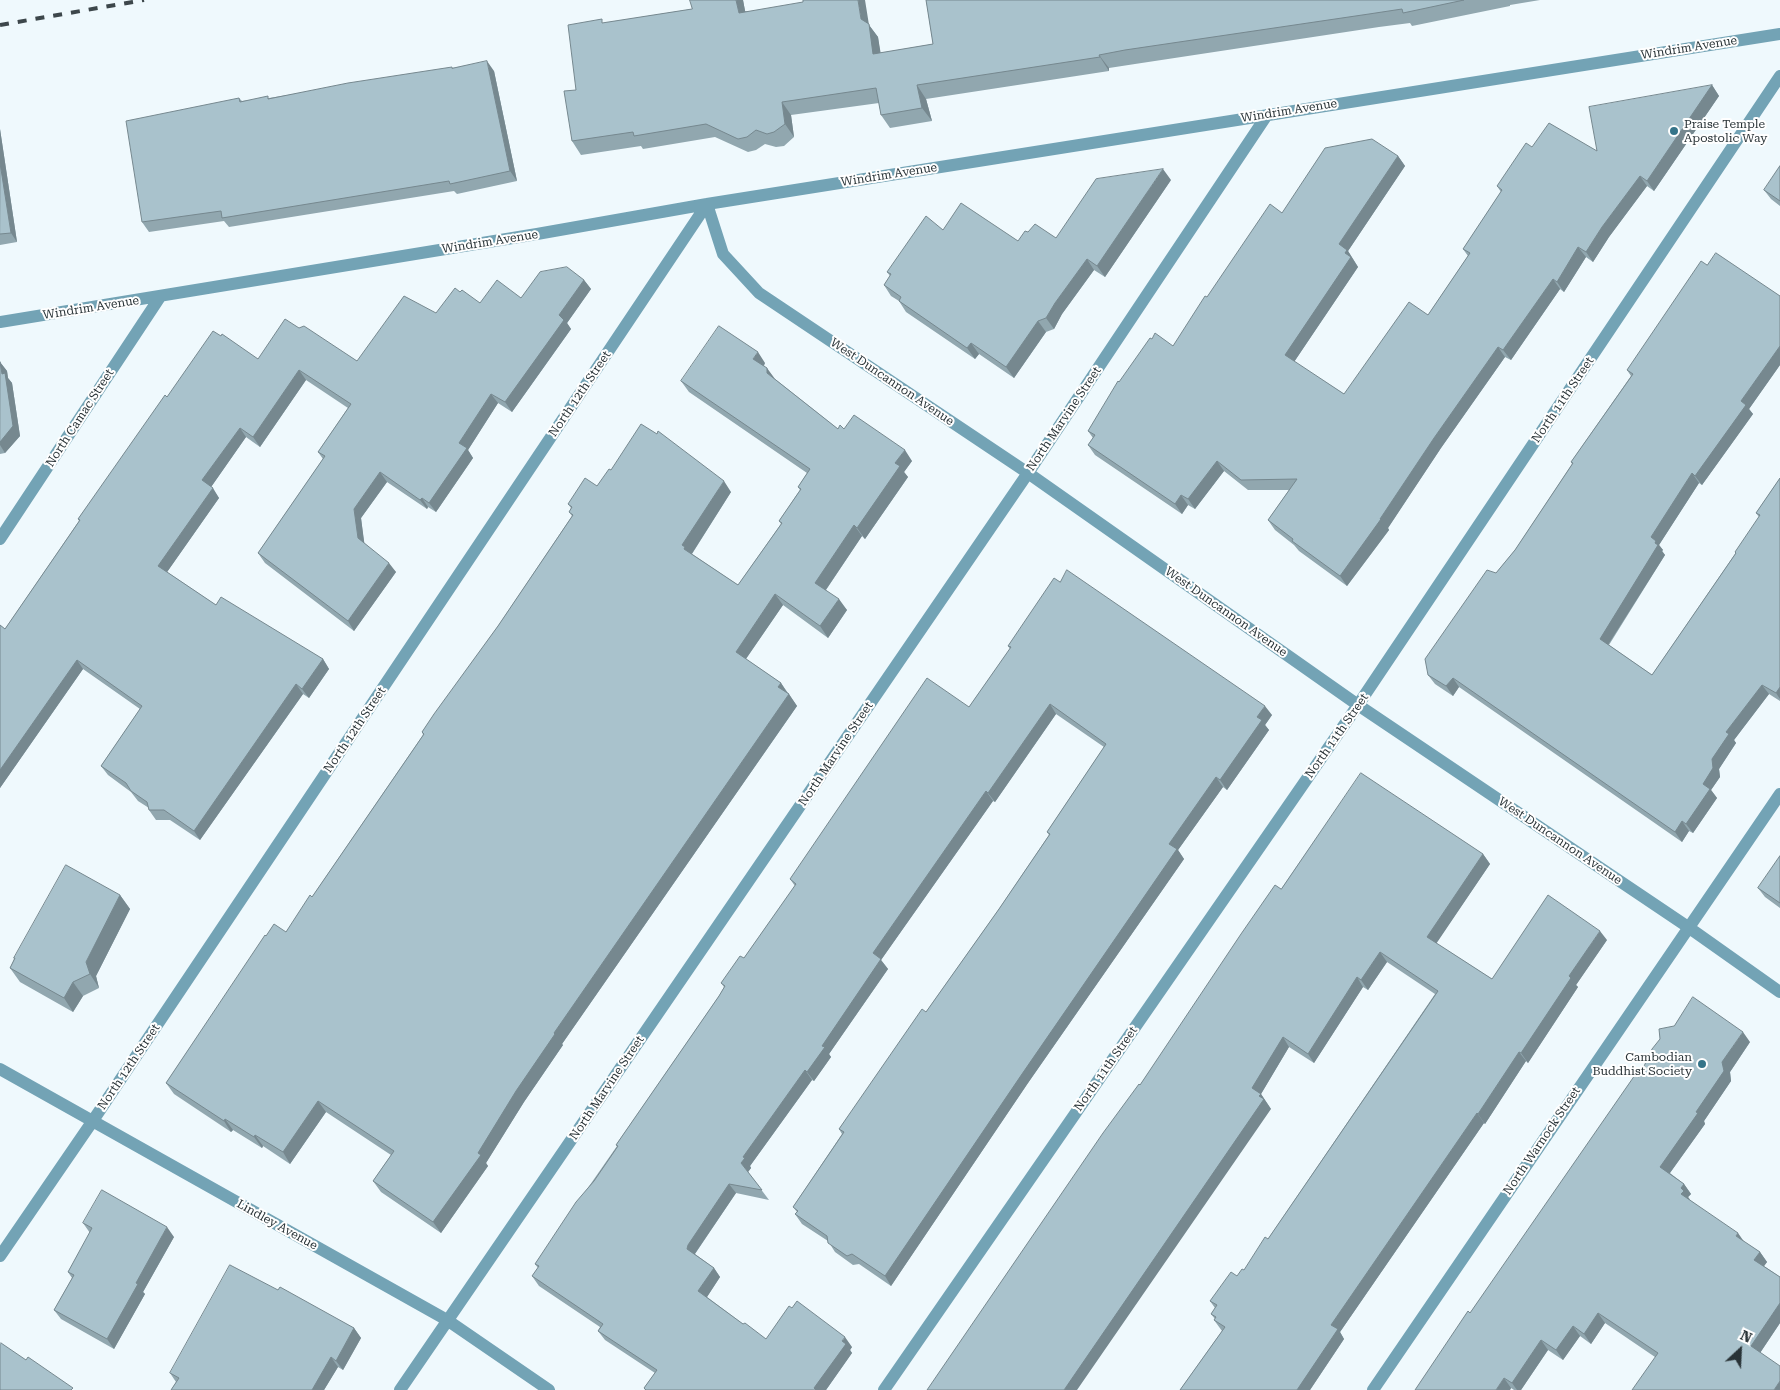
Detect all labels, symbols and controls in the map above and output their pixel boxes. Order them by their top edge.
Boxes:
street label: Windrim Avenue [1640,33,1738,63]
street label: Windrim Avenue [1240,96,1338,126]
place label: Praise Temple Apostolic Way [1684,117,1767,145]
marker: Praise Temple Apostolic Way [1668,125,1680,137]
street label: Windrim Avenue [840,160,938,190]
street label: Windrim Avenue [441,227,539,257]
street label: Windrim Avenue [42,293,140,323]
street label: West Duncannon Avenue [828,335,956,429]
street label: North 12th Street [546,348,614,440]
street label: North 11th Street [1529,354,1597,446]
street label: North Marvine Street [1024,364,1104,474]
street label: North Camac Street [43,366,117,470]
street label: West Duncannon Avenue [1162,564,1290,660]
street label: North 12th Street [321,684,389,776]
street label: North 11th Street [1302,691,1372,781]
street label: North Marvine Street [796,699,876,809]
street label: West Duncannon Avenue [1496,794,1624,888]
street label: North 12th Street [95,1021,163,1113]
street label: North 11th Street [1071,1024,1141,1114]
street label: North Marvine Street [567,1033,647,1143]
place label: Cambodian Buddhist Society [1593,1050,1692,1078]
marker: Cambodian Buddhist Society [1696,1058,1708,1070]
street label: North Warnock Street [1500,1084,1584,1198]
street label: Lindley Avenue [234,1197,320,1253]
north arrow [1715,1325,1765,1375]
text: N [1738,1327,1755,1346]

